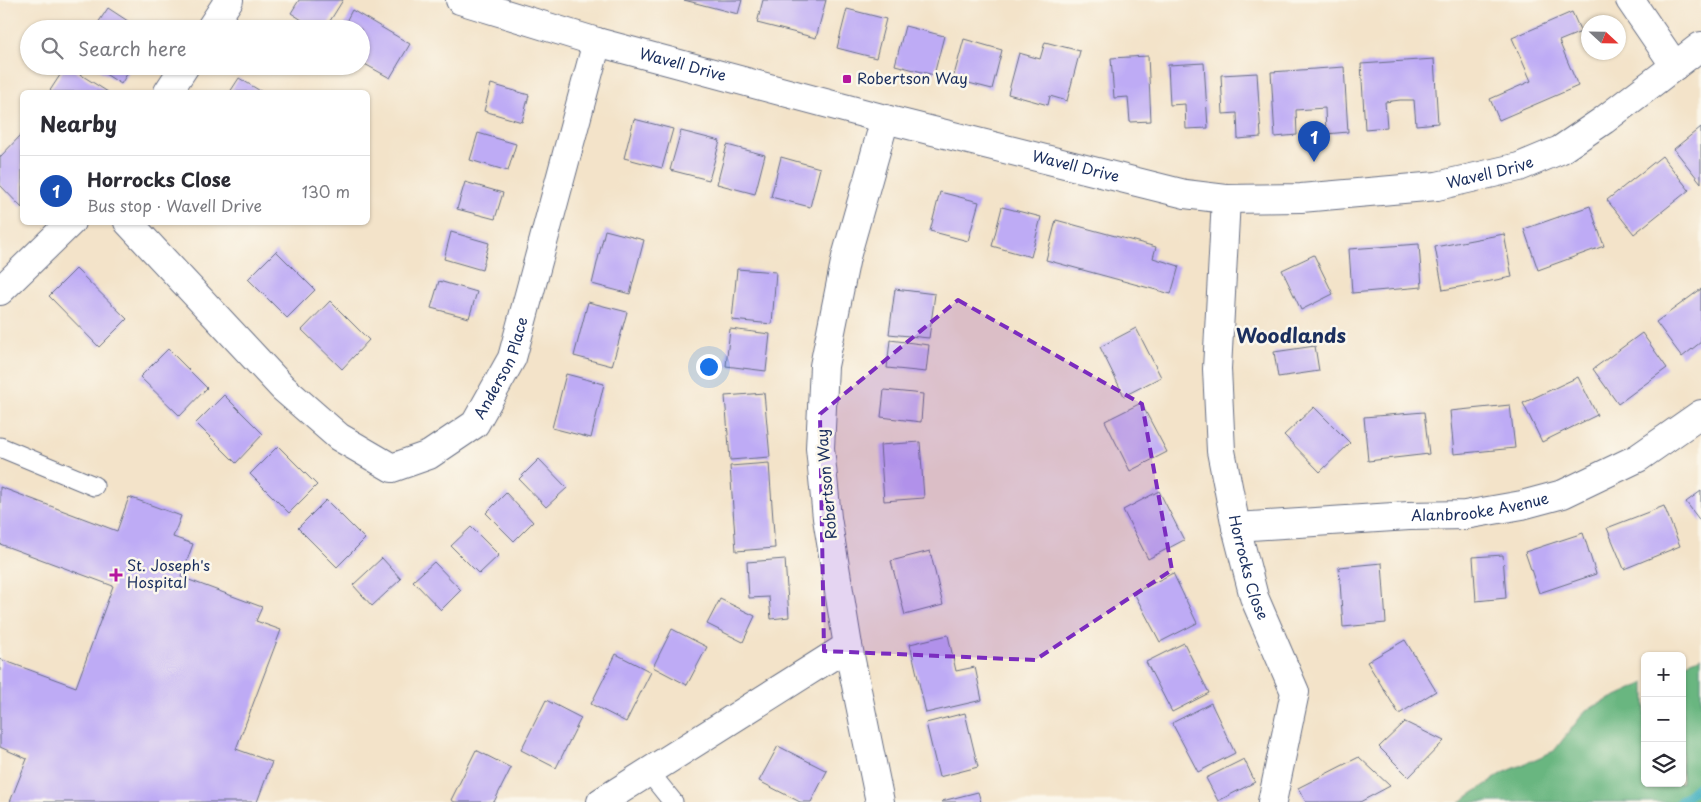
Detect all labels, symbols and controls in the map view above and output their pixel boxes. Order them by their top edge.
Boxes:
north arrow [1581,15,1626,60]
search box [20,20,370,75]
icon: search [38,34,66,62]
text: Search here [78,34,187,62]
street label: Wavell Drive [637,41,729,86]
place label: Robertson Way [857,66,968,89]
marker: Robertson Way [841,73,853,85]
text: Nearby [40,107,117,139]
pin: 1 [1298,121,1330,162]
street label: Wavell Drive [1030,143,1122,187]
street label: Wavell Drive [1444,149,1537,193]
text: Horrocks Close [87,165,231,193]
text: 1 [52,179,60,203]
text: 130 m [302,179,350,203]
text: Bus stop · Wavell Drive [87,193,262,217]
street label: Anderson Place [467,314,533,423]
district label: Woodlands [1236,320,1346,350]
your location [696,354,722,380]
street label: Robertson Way [809,428,842,540]
street label: Alanbrooke Avenue [1411,485,1551,526]
street label: Horrocks Close [1224,513,1275,623]
place label: St. Joseph's Hospital [127,553,210,593]
marker: St. Joseph's Hospital [109,568,123,582]
map controls [1641,652,1686,787]
button: + [1641,652,1686,697]
button: − [1641,697,1686,742]
button: layers [1641,742,1686,787]

